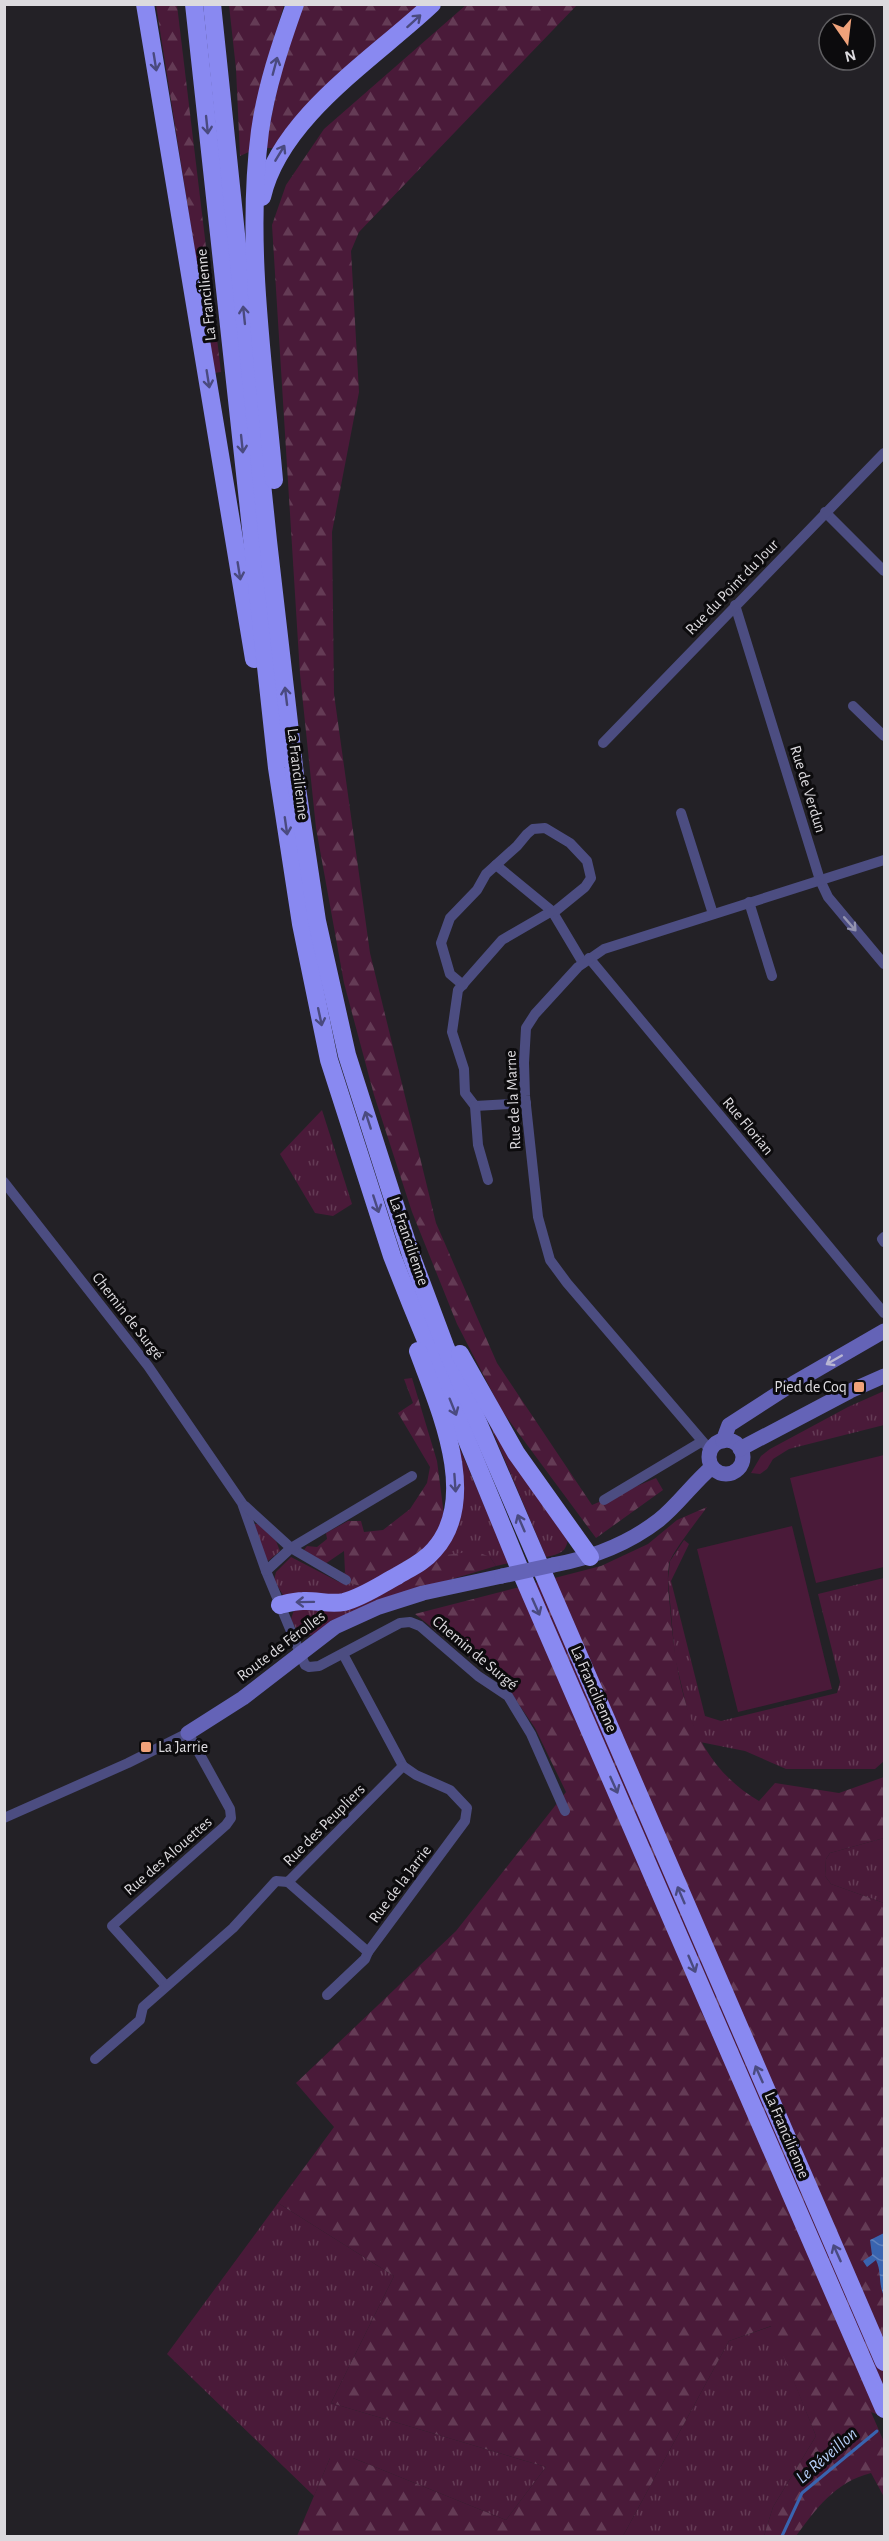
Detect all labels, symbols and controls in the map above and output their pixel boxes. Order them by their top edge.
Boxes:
north arrow [817,12,877,72]
one-way arrow [406,14,421,28]
text: N [843,46,858,65]
one-way arrow [150,52,161,72]
one-way arrow [269,57,281,76]
one-way arrow [202,115,213,135]
one-way arrow [274,145,286,162]
street label: La Francilienne [193,248,219,342]
one-way arrow [238,306,249,326]
one-way arrow [202,369,213,388]
one-way arrow [237,434,248,454]
street label: Rue du Point du Jour [683,536,782,638]
one-way arrow [234,561,245,581]
one-way arrow [280,687,291,707]
street label: La Francilienne [284,727,312,821]
street label: Rue de Verdun [787,743,829,835]
one-way arrow [280,815,291,835]
one-way arrow [843,916,857,931]
one-way arrow [315,1008,327,1027]
street label: Rue de la Marne [502,1050,524,1150]
street label: Rue Florian [719,1094,777,1158]
one-way arrow [362,1111,373,1130]
one-way arrow [371,1194,382,1213]
street label: La Francilienne [386,1195,432,1287]
street label: Chemin de Surgé [89,1269,167,1363]
one-way arrow [826,1354,843,1366]
place label: Pied de Coq [774,1379,847,1395]
marker: Pied de Coq [852,1380,866,1394]
one-way arrow [448,1398,459,1416]
one-way arrow [449,1473,460,1492]
one-way arrow [515,1514,526,1533]
one-way arrow [296,1596,316,1608]
one-way arrow [531,1597,543,1615]
street label: Route de Férolles [234,1608,328,1684]
street label: Chemin de Surgé [429,1613,521,1693]
street label: La Francilienne [568,1643,620,1735]
place label: La Jarrie [158,1739,208,1755]
marker: La Jarrie [139,1740,153,1754]
one-way arrow [609,1776,621,1794]
street label: Rue des Peupliers [280,1781,368,1869]
street label: Rue des Alouettes [121,1814,215,1898]
street label: Rue de la Jarrie [366,1842,434,1926]
one-way arrow [675,1886,686,1905]
one-way arrow [687,1955,698,1973]
one-way arrow [753,2065,764,2084]
street label: La Francilienne [762,2089,812,2181]
one-way arrow [831,2244,842,2262]
water label: Le Réveillon [793,2425,861,2487]

